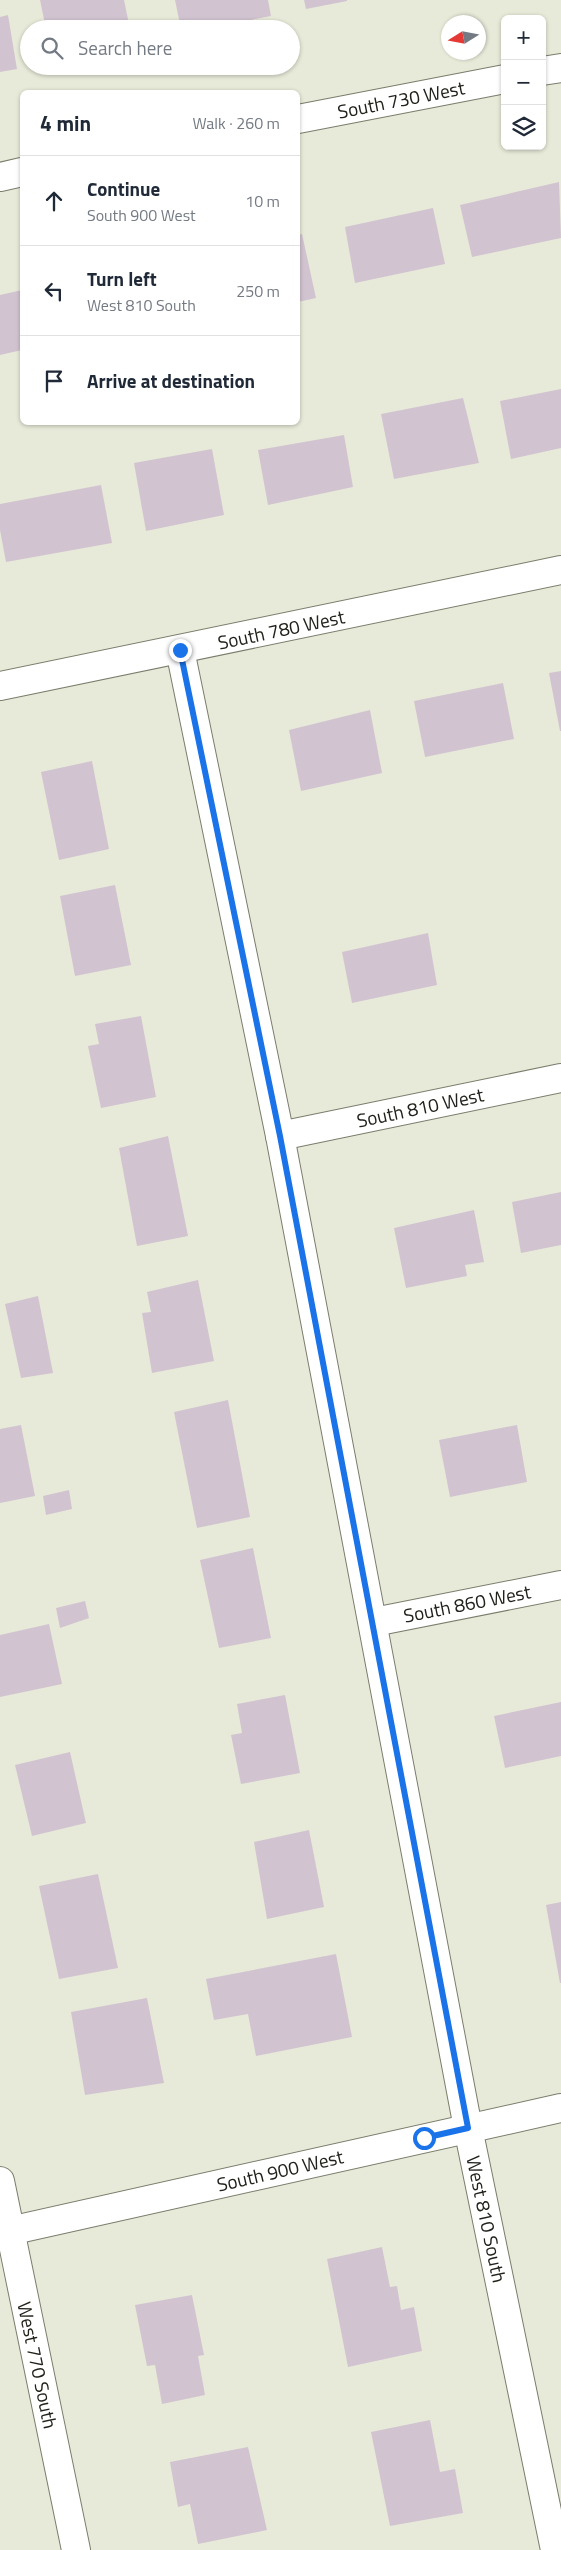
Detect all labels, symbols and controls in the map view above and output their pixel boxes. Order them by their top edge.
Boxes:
north arrow [441,15,486,60]
map controls [501,15,546,150]
button: + [501,15,546,60]
search box [20,20,300,75]
text: Search here [78,33,172,62]
icon: search [38,34,66,62]
button: − [501,60,546,105]
street label: South 730 West [335,72,467,126]
button: layers [501,105,546,150]
text: 4 min [40,107,91,139]
text: Walk · 260 m [192,111,280,135]
text: Continue [87,174,160,203]
icon: ahead [40,187,68,215]
text: 10 m [245,189,280,213]
text: South 900 West [87,203,196,227]
text: Turn left [87,264,157,293]
icon: left [40,277,68,305]
text: 250 m [236,279,280,303]
text: West 810 South [87,293,196,317]
text: Arrive at destination [87,366,255,395]
icon: arrive [40,367,68,395]
street label: South 780 West [215,601,347,657]
route end [169,639,192,662]
street label: South 810 West [354,1079,486,1135]
street label: South 860 West [401,1576,533,1630]
route start [413,2127,436,2150]
street label: South 900 West [214,2141,346,2199]
street label: West 810 South [459,2153,515,2285]
street label: West 770 South [10,2299,66,2431]

